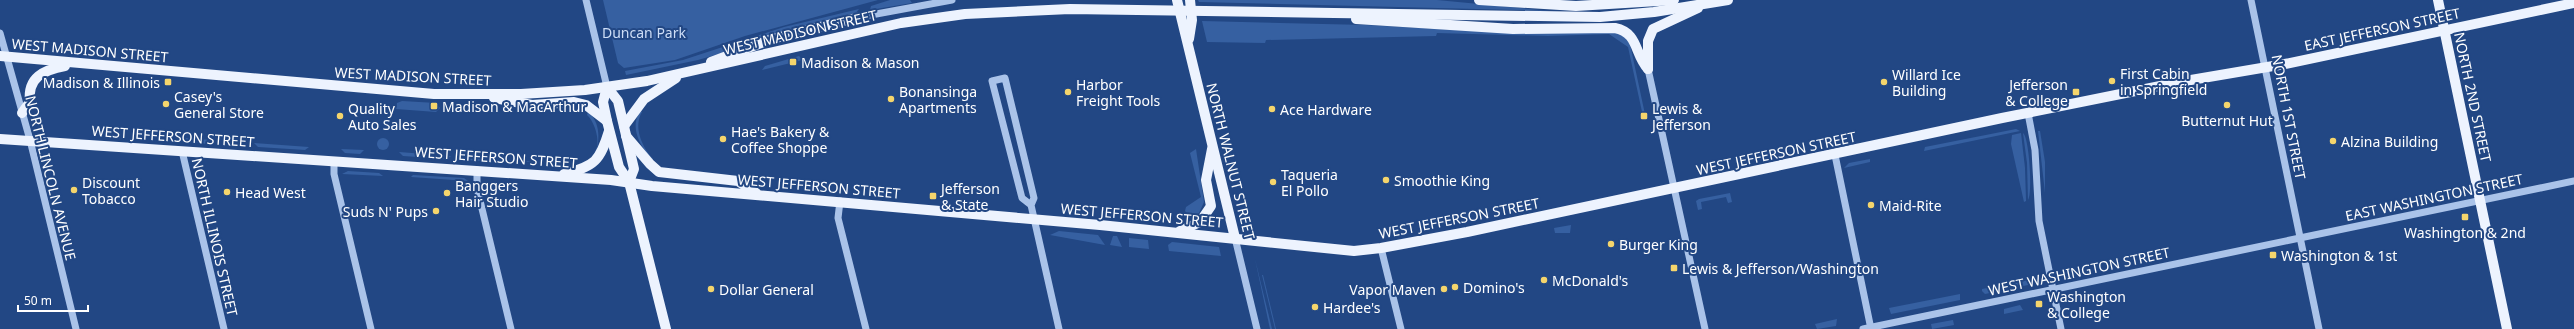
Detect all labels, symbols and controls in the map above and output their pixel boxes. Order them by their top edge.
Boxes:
street label: EAST JEFFERSON STREET [2302,3,2462,55]
street label: WEST MADISON STREET [721,5,879,59]
park label: Duncan Park [602,23,687,42]
street label: NORTH 2ND STREET [2450,30,2496,164]
street label: WEST MADISON STREET [11,34,169,66]
place label: Madison & Mason [801,53,920,72]
street label: NORTH 1ST STREET [2268,53,2310,181]
marker: Madison & Mason [788,57,798,67]
street label: WEST MADISON STREET [334,62,492,90]
place label: First Cabin in Springfield [2120,64,2207,99]
place label: Willard Ice Building [1892,65,1961,100]
place label: Madison & Illinois [43,73,160,92]
place label: Harbor Freight Tools [1076,75,1161,110]
place label: Jefferson & College [2005,75,2068,110]
marker: First Cabin in Springfield [2107,76,2117,86]
marker: Madison & Illinois [163,77,173,87]
marker: Willard Ice Building [1879,77,1889,87]
street label: NORTH WALNUT STREET [1202,81,1260,241]
place label: Bonansinga Apartments [899,82,977,117]
place label: Casey's General Store [174,87,264,122]
marker: Harbor Freight Tools [1063,87,1073,97]
marker: Jefferson & College [2071,87,2081,97]
street label: NORTH LINCOLN AVENUE [21,94,81,262]
marker: Bonansinga Apartments [886,94,896,104]
place label: Madison & MacArthur [442,97,586,116]
marker: Casey's General Store [161,99,171,109]
place label: Quality Auto Sales [348,99,417,134]
place label: Lewis & Jefferson [1650,99,1711,134]
place label: Ace Hardware [1280,100,1372,119]
marker: Butternut Hut [2222,100,2232,110]
marker: Madison & MacArthur [429,101,439,111]
marker: Ace Hardware [1267,104,1277,114]
marker: Quality Auto Sales [335,111,345,121]
marker: Lewis & Jefferson [1639,111,1649,121]
place label: Butternut Hut [2181,111,2273,130]
street label: WEST JEFFERSON STREET [91,121,255,151]
place label: Hae's Bakery & Coffee Shoppe [731,122,830,157]
street label: WEST JEFFERSON STREET [1694,127,1858,179]
place label: Alzina Building [2341,132,2438,151]
marker: Hae's Bakery & Coffee Shoppe [718,134,728,144]
marker: Alzina Building [2328,136,2338,146]
street label: WEST JEFFERSON STREET [414,142,578,172]
street label: NORTH ILLINOIS STREET [188,156,242,318]
place label: Taqueria El Pollo [1281,165,1338,200]
street label: WEST JEFFERSON STREET [737,169,901,203]
street label: EAST WASHINGTON STREET [2343,169,2525,225]
place label: Smoothie King [1394,171,1490,190]
place label: Discount Tobacco [82,173,140,208]
marker: Smoothie King [1381,175,1391,185]
place label: Banggers Hair Studio [455,176,528,211]
marker: Taqueria El Pollo [1268,177,1278,187]
place label: Jefferson & State [939,179,1000,214]
place label: Head West [235,183,306,202]
marker: Discount Tobacco [69,185,79,195]
marker: Head West [222,187,232,197]
marker: Banggers Hair Studio [442,188,452,198]
marker: Jefferson & State [928,191,938,201]
street label: WEST JEFFERSON STREET [1377,193,1541,243]
place label: Maid-Rite [1879,196,1942,215]
street label: WEST JEFFERSON STREET [1060,198,1224,232]
marker: Maid-Rite [1866,200,1876,210]
place label: Suds N' Pups [343,202,428,221]
marker: Suds N' Pups [431,206,441,216]
marker: Washington & 2nd [2460,212,2470,222]
place label: Washington & 2nd [2404,223,2526,242]
place label: Burger King [1619,235,1698,254]
marker: Burger King [1606,239,1616,249]
street label: WEST WASHINGTON STREET [1986,242,2172,300]
place label: Washington & 1st [2281,246,2397,265]
marker: Washington & 1st [2268,250,2278,260]
place label: Lewis & Jefferson/Washington [1682,259,1879,278]
marker: Lewis & Jefferson/Washington [1669,263,1679,273]
place label: McDonald's [1552,271,1629,290]
marker: McDonald's [1539,275,1549,285]
place label: Domino's [1463,278,1525,297]
place label: Dollar General [719,280,814,299]
place label: Vapor Maven [1349,280,1436,299]
marker: Domino's [1450,282,1460,292]
marker: Dollar General [706,284,716,294]
marker: Vapor Maven [1439,284,1449,294]
scale bar [18,287,88,313]
place label: Washington & College [2047,287,2126,322]
text: 50 m [24,292,52,309]
place label: Hardee's [1323,298,1381,317]
marker: Washington & College [2034,299,2044,309]
marker: Hardee's [1310,302,1320,312]

